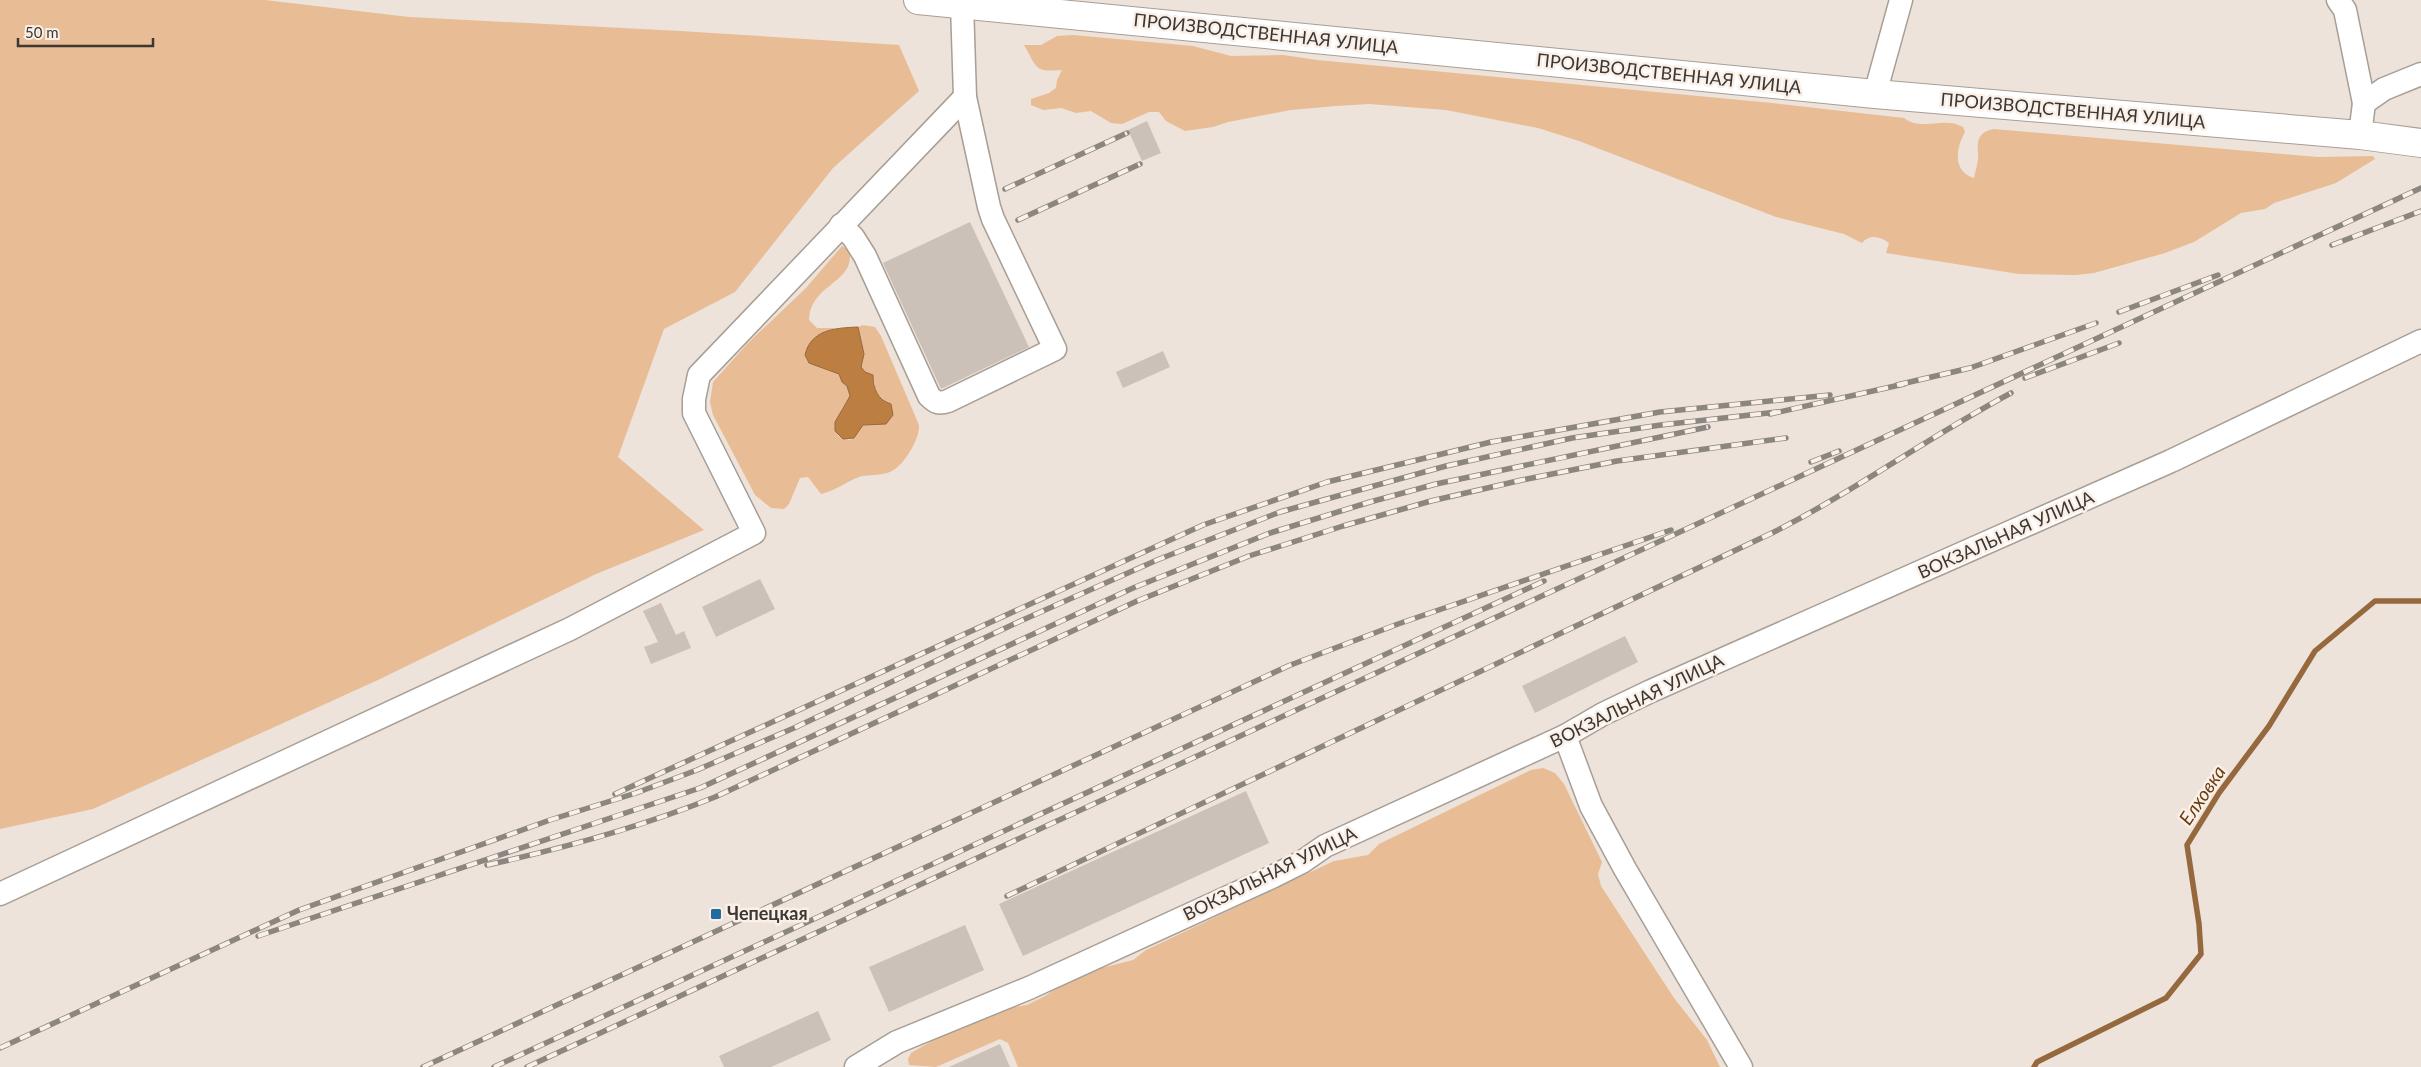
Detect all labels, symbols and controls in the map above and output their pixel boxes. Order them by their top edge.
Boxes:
street label: ПРОИЗВОДСТВЕННАЯ УЛИЦА [1133,8,1400,58]
scale bar [18,15,152,47]
text: 50 m [25,23,59,41]
street label: ПРОИЗВОДСТВЕННАЯ УЛИЦА [1536,48,1803,98]
street label: ПРОИЗВОДСТВЕННАЯ УЛИЦА [1940,87,2207,133]
street label: ВОКЗАЛЬНАЯ УЛИЦА [1914,485,2098,583]
street label: ВОКЗАЛЬНАЯ УЛИЦА [1546,648,1728,752]
water label: Елховка [2173,761,2230,829]
street label: ВОКЗАЛЬНАЯ УЛИЦА [1179,821,1361,925]
place label: Чепецкая [727,902,808,924]
marker: Чепецкая [709,907,723,921]

